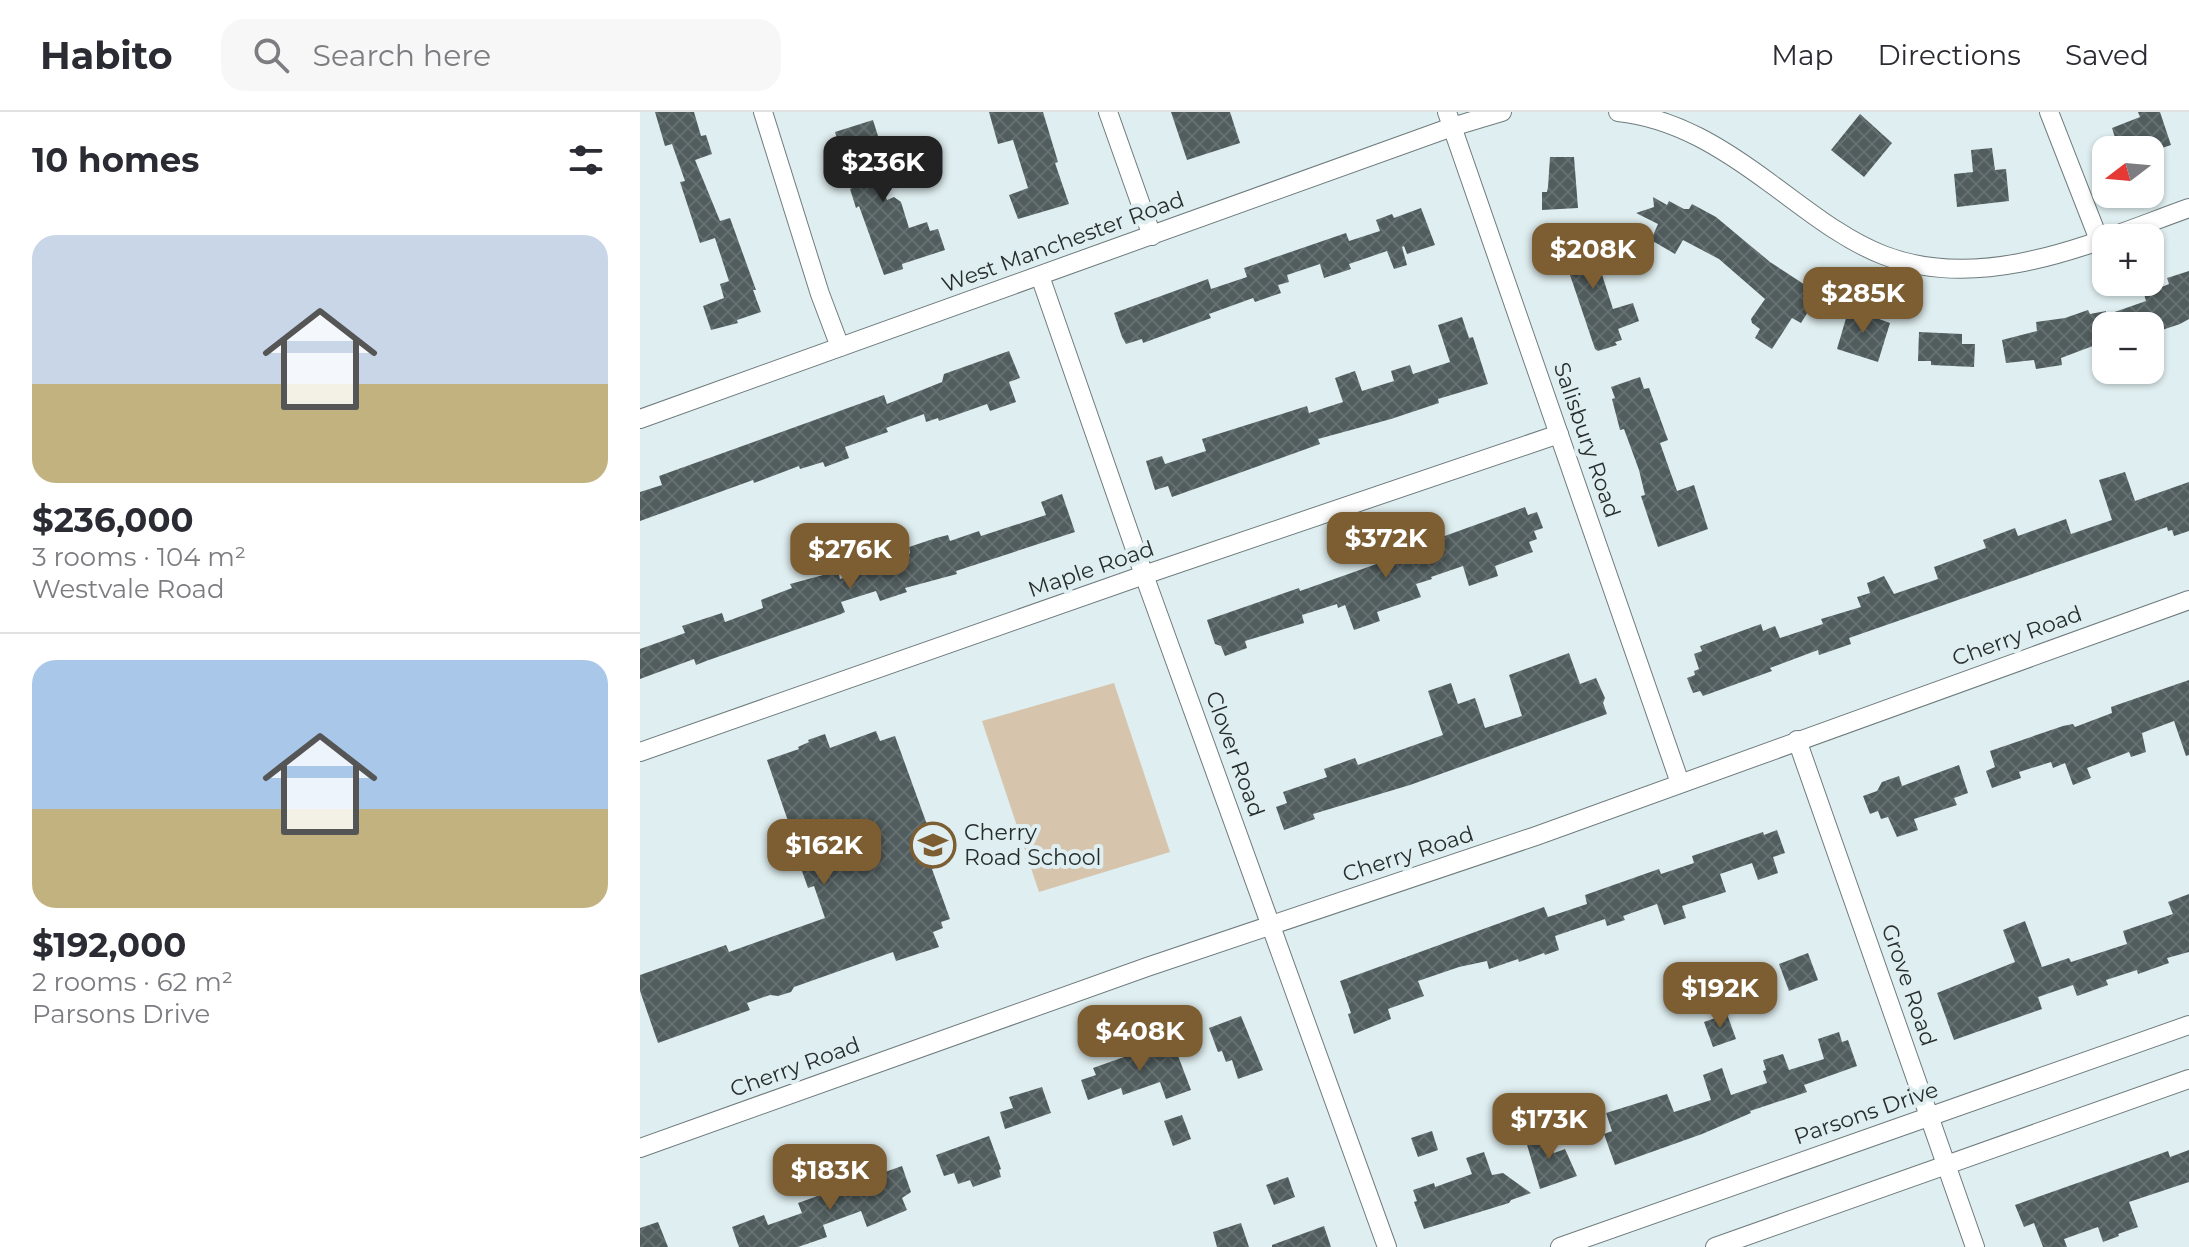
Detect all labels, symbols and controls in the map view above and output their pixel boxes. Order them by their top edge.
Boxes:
search box [221,19,781,91]
text: Habito [40,32,173,79]
icon: search [249,33,293,77]
text: Search here [313,37,491,74]
text: Map [1771,38,1833,72]
text: Directions [1877,38,2021,72]
text: Saved [2065,38,2149,72]
pin: $236K [827,136,939,204]
north arrow [2092,136,2164,208]
map controls [2092,136,2164,384]
icon: filters [564,138,608,182]
text: 10 homes [32,139,199,181]
text: $236K [841,146,925,178]
street label: West Manchester Road [938,186,1188,298]
pin: $208K [1537,223,1649,291]
button: + [2092,224,2164,296]
text: $208K [1550,233,1636,265]
pin: $285K [1807,267,1919,335]
text: $285K [1821,277,1905,309]
icon: home [248,287,392,431]
button: − [2092,312,2164,384]
street label: Salisbury Road [1548,359,1626,521]
text: $236,000 [32,499,194,541]
pin: $372K [1330,512,1442,580]
text: $372K [1345,522,1427,554]
pin: $276K [794,523,906,591]
text: $276K [808,533,892,565]
street label: Maple Road [1024,535,1158,603]
text: 3 rooms · 104 m² [32,541,246,573]
text: Westvale Road [32,573,225,605]
street label: Cherry Road [1948,600,2086,672]
street label: Clover Road [1200,687,1270,821]
icon: home [248,712,392,856]
pin: $162K [768,819,880,887]
place label: Cherry Road School [964,819,1101,871]
street label: Cherry Road [1339,820,1477,888]
school or university icon: Cherry Road School [909,821,957,869]
text: $162K [785,829,863,861]
street label: Grove Road [1876,920,1942,1050]
text: $192,000 [32,924,186,966]
pin: $192K [1664,962,1776,1030]
text: 2 rooms · 62 m² [32,966,233,998]
text: $192K [1681,972,1759,1004]
text: Parsons Drive [32,998,210,1030]
pin: $408K [1084,1005,1196,1073]
text: $408K [1096,1015,1184,1047]
street label: Cherry Road [726,1031,864,1103]
street label: Parsons Drive [1790,1076,1942,1150]
pin: $173K [1493,1093,1605,1161]
text: $173K [1510,1103,1588,1135]
pin: $183K [774,1144,886,1212]
text: $183K [791,1154,869,1186]

